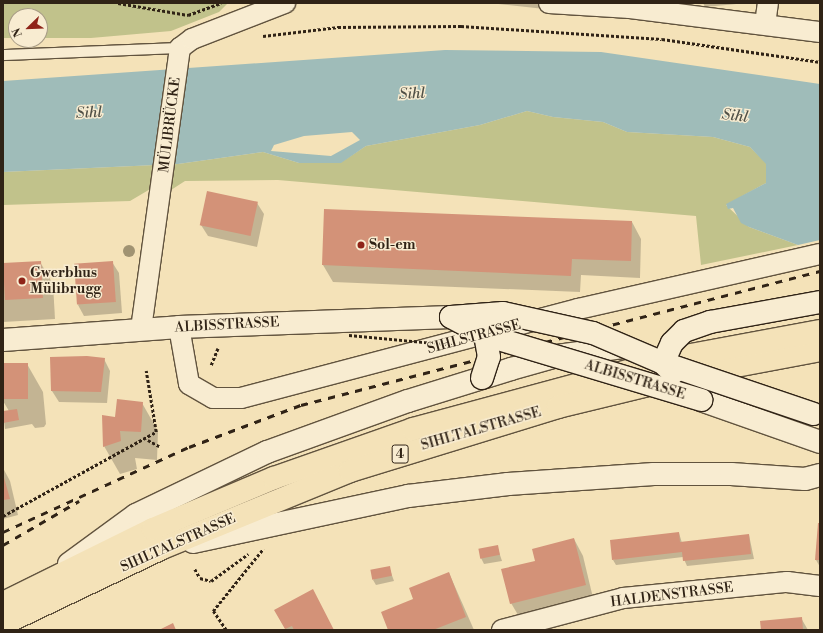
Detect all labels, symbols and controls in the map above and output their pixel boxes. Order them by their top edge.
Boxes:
north arrow [8,8,48,48]
text: N [10,26,26,39]
street label: MÜLIBRÜCKE [156,76,184,174]
water label: Sihl [398,84,426,104]
water label: Sihl [75,103,103,123]
water label: Sihl [721,105,749,127]
place label: Sol-em [369,237,416,253]
marker: Sol-em [356,240,366,250]
place label: Gwerbhus Mülibrugg [30,265,101,298]
marker: Gwerbhus Mülibrugg [17,276,27,286]
street label: ALBISSTRASSE [174,314,280,336]
street label: SIHLSTRASSE [425,316,523,358]
street label: ALBISSTRASSE [582,357,688,403]
street label: SIHLTALSTRASSE [419,404,543,454]
road number: 4 [391,443,409,465]
street label: SIHLTALSTRASSE [118,510,238,576]
street label: HALDENSTRASSE [610,579,734,611]

